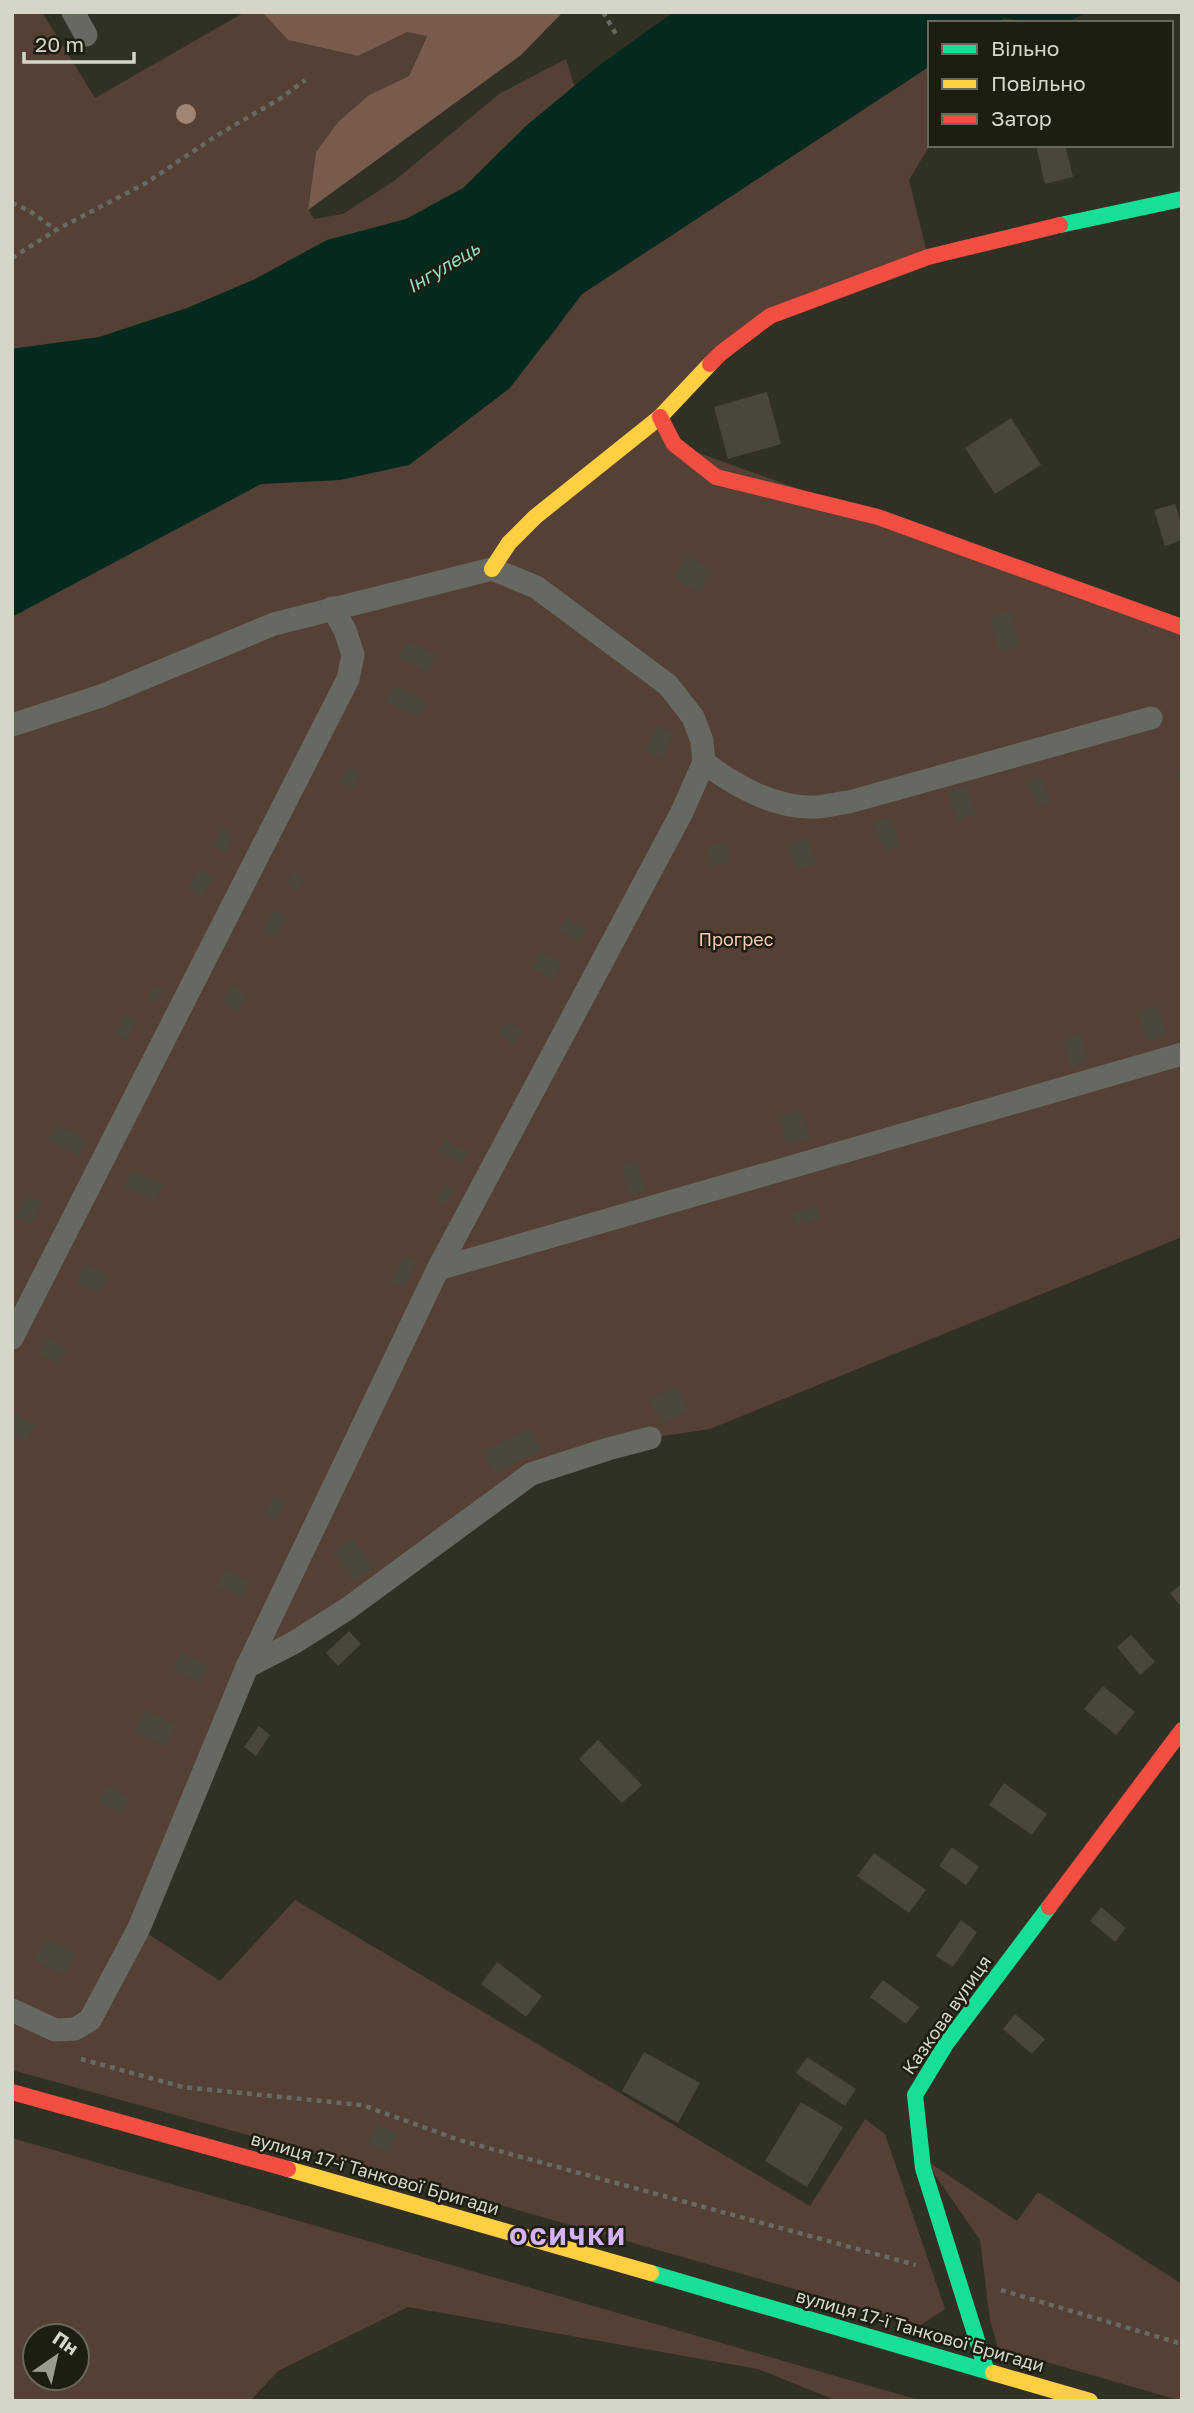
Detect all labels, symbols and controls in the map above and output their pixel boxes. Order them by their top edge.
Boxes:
scale bar [24,21,135,65]
legend [928,21,1173,147]
text: 20 m [35,31,84,57]
text: Вільно [991,35,1059,61]
text: Повільно [991,70,1086,96]
text: Затор [991,105,1052,131]
water label: Інгулець [402,235,484,297]
park label: Прогрес [699,928,774,950]
street label: Казкова вулиця [897,1951,995,2078]
street label: вулиця 17-ї Танкової Бригади [249,2127,502,2219]
district label: ОСИЧКИ [509,2221,627,2250]
street label: вулиця 17-ї Танкової Бригади [794,2284,1047,2376]
north arrow [21,2322,91,2392]
text: Пн [49,2326,83,2359]

